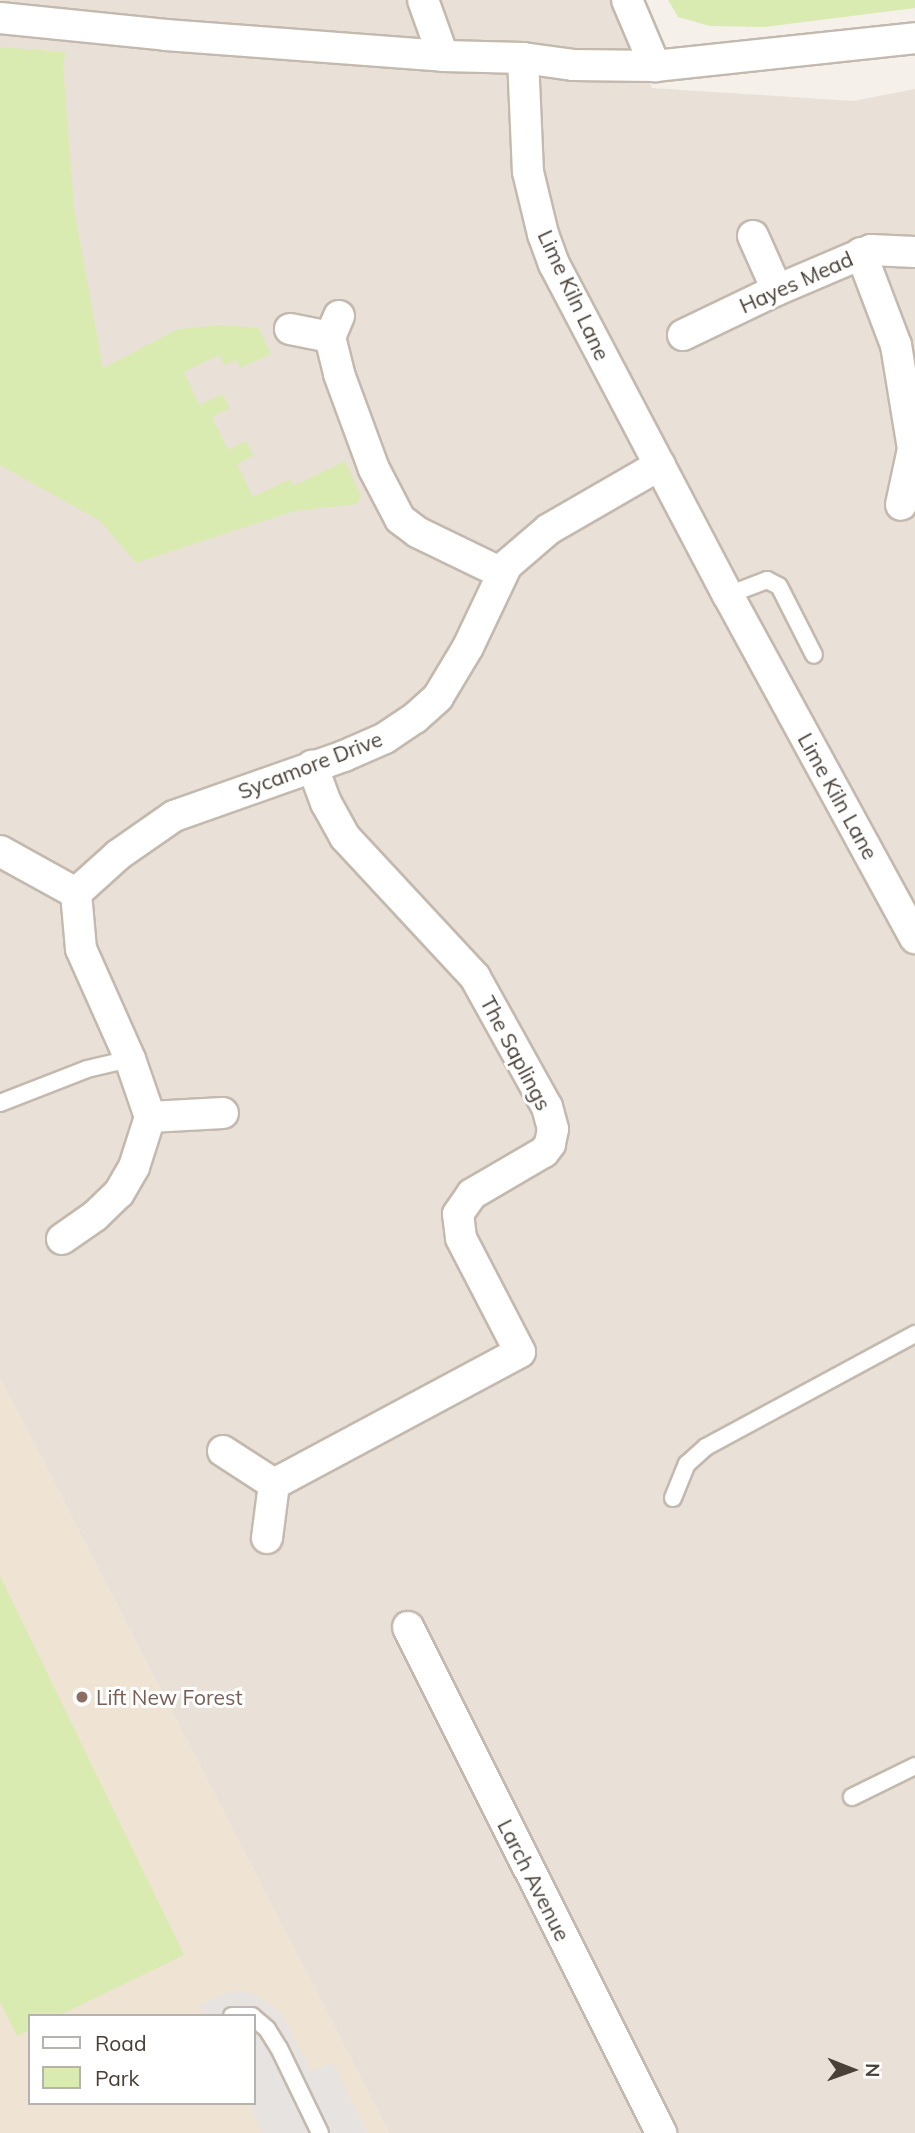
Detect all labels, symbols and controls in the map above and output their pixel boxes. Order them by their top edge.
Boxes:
street label: Lime Kiln Lane [533,226,615,364]
street label: Hayes Mead [735,246,857,318]
street label: Sycamore Drive [234,726,386,804]
street label: Lime Kiln Lane [793,728,883,864]
street label: The Saplings [475,992,557,1114]
place label: Lift New Forest [96,1684,243,1710]
marker: Lift New Forest [74,1689,90,1705]
street label: Larch Avenue [493,1815,575,1945]
legend [28,2014,256,2105]
text: Road [95,2030,146,2056]
north arrow [817,2035,887,2105]
text: N [861,2063,885,2078]
text: Park [95,2065,139,2091]

